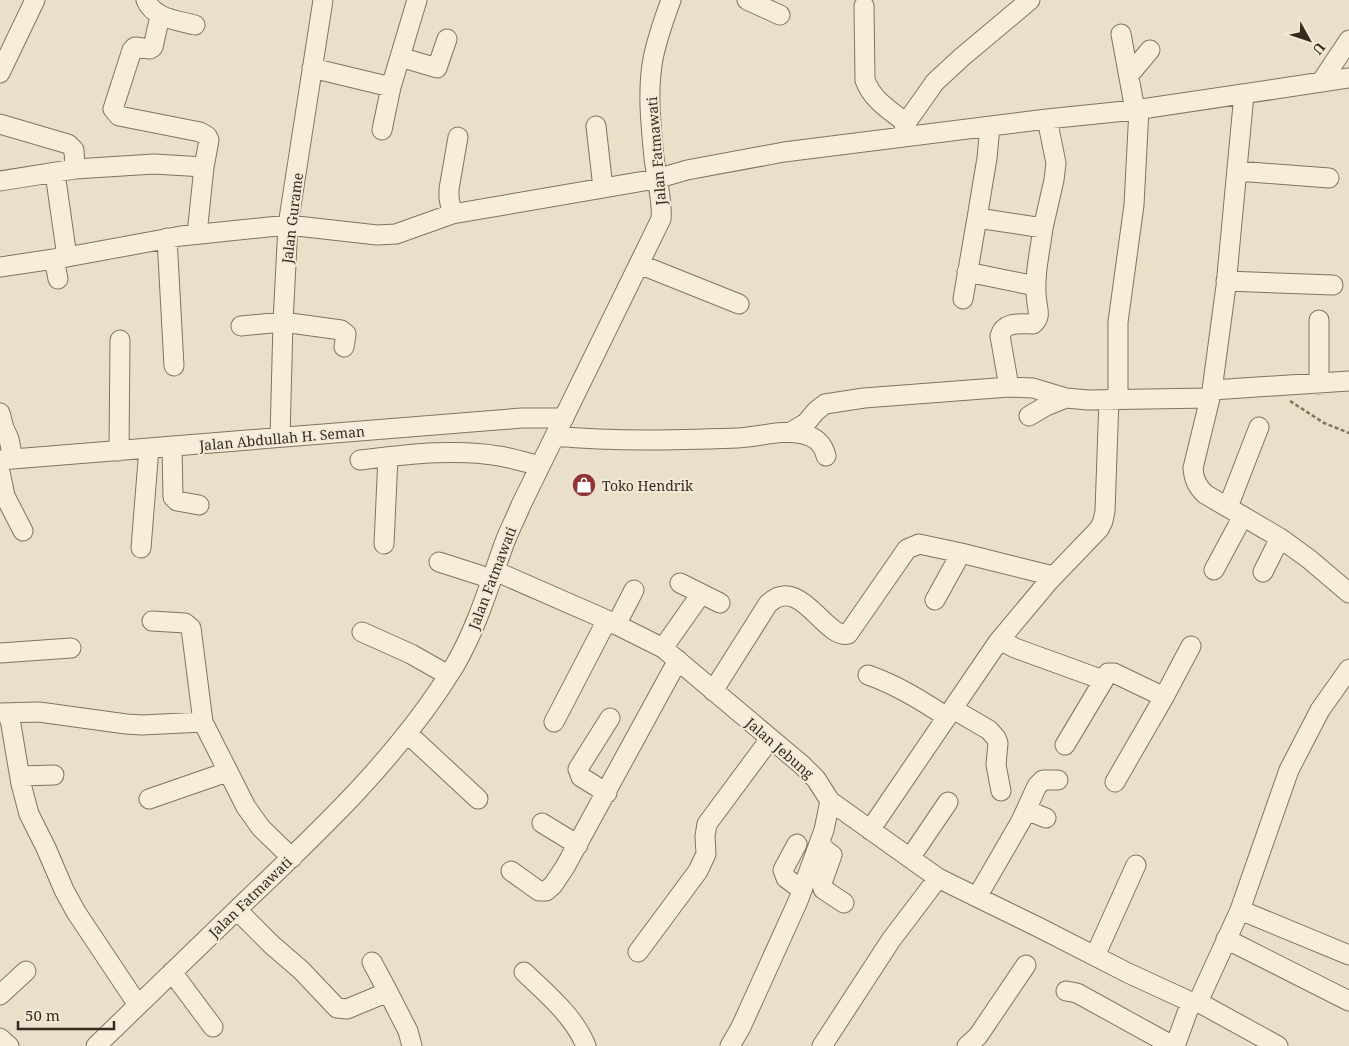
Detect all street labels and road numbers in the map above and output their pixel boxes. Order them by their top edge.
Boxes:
street label: Jalan Fatmawati [642,95,670,207]
street label: Jalan Gurame [277,171,307,266]
street label: Jalan Abdullah H. Seman [197,421,366,455]
street label: Jalan Fatmawati [463,523,521,633]
street label: Jalan Jebung [741,713,818,783]
street label: Jalan Fatmawati [204,852,296,942]

